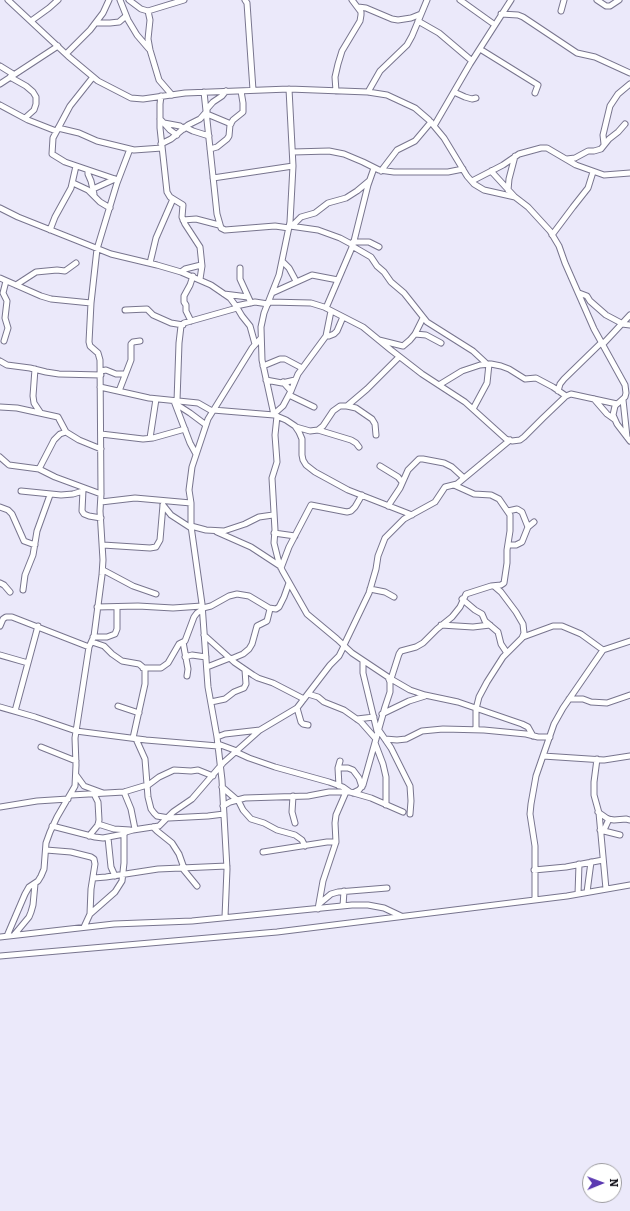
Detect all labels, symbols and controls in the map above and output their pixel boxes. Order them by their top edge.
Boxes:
north arrow [582,1163,622,1203]
text: N [607,1178,620,1187]

